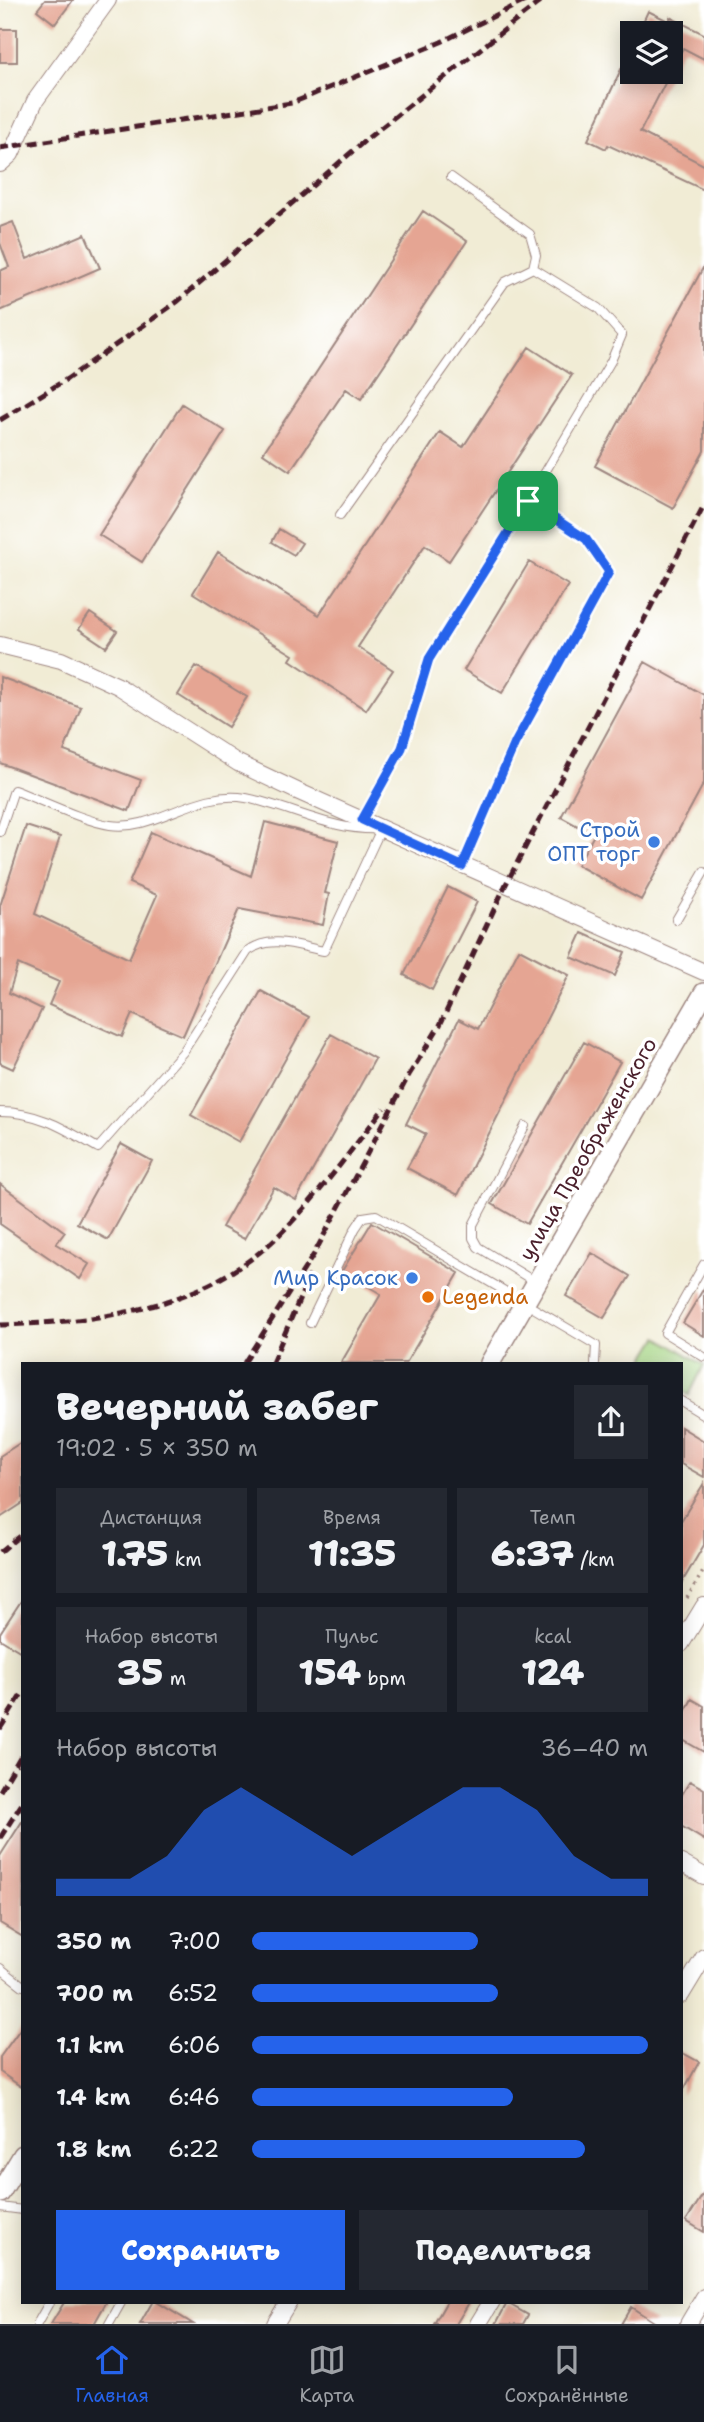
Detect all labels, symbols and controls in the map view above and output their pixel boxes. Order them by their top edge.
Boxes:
map controls [620,21,683,84]
button: layers [620,21,683,84]
pin [498,471,558,531]
icon: arrive [509,482,547,520]
place label: Строй ОПТ торг [547,816,641,868]
marker: Строй ОПТ торг [646,834,662,850]
street label: улица Преображенского [513,1032,663,1266]
place label: Мир Красок [273,1264,398,1292]
marker: Мир Красок [404,1270,420,1286]
place label: Legenda [442,1283,528,1311]
marker: Legenda [420,1289,436,1305]
text: Вечерний забег [56,1381,378,1432]
button: share [574,1385,648,1459]
text: 19:02 · 5 × 350 m [56,1433,258,1463]
text: Дистанция [100,1505,202,1530]
text: Время [323,1505,381,1530]
text: Темп [530,1505,576,1530]
text: 1.75 [101,1530,168,1577]
text: 11:35 [308,1530,396,1577]
text: 6:37 [491,1530,574,1577]
text: km [168,1547,202,1572]
text: /km [574,1547,615,1572]
text: Набор высоты [85,1624,218,1649]
text: Пульс [325,1624,379,1649]
text: kcal [534,1624,571,1649]
text: 35 [117,1649,163,1696]
text: 154 [298,1649,361,1696]
text: 124 [521,1649,584,1696]
text: m [163,1666,186,1691]
text: bpm [361,1666,406,1691]
text: Набор высоты [56,1733,217,1763]
text: 36–40 m [541,1733,648,1763]
text: 350 m [56,1926,131,1956]
text: 7:00 [168,1926,221,1956]
text: 700 m [56,1978,133,2008]
text: 6:52 [168,1978,218,2008]
text: 1.1 km [56,2030,124,2060]
text: 6:06 [168,2030,221,2060]
text: 1.4 km [56,2082,130,2112]
text: 6:46 [168,2082,220,2112]
text: 1.8 km [56,2134,131,2164]
text: 6:22 [168,2134,219,2164]
button: Сохранить [56,2210,345,2290]
button: Поделиться [359,2210,648,2290]
tab: Главная [75,2341,149,2408]
tab: Карта [300,2341,354,2408]
tab: Сохранённые [505,2341,629,2408]

